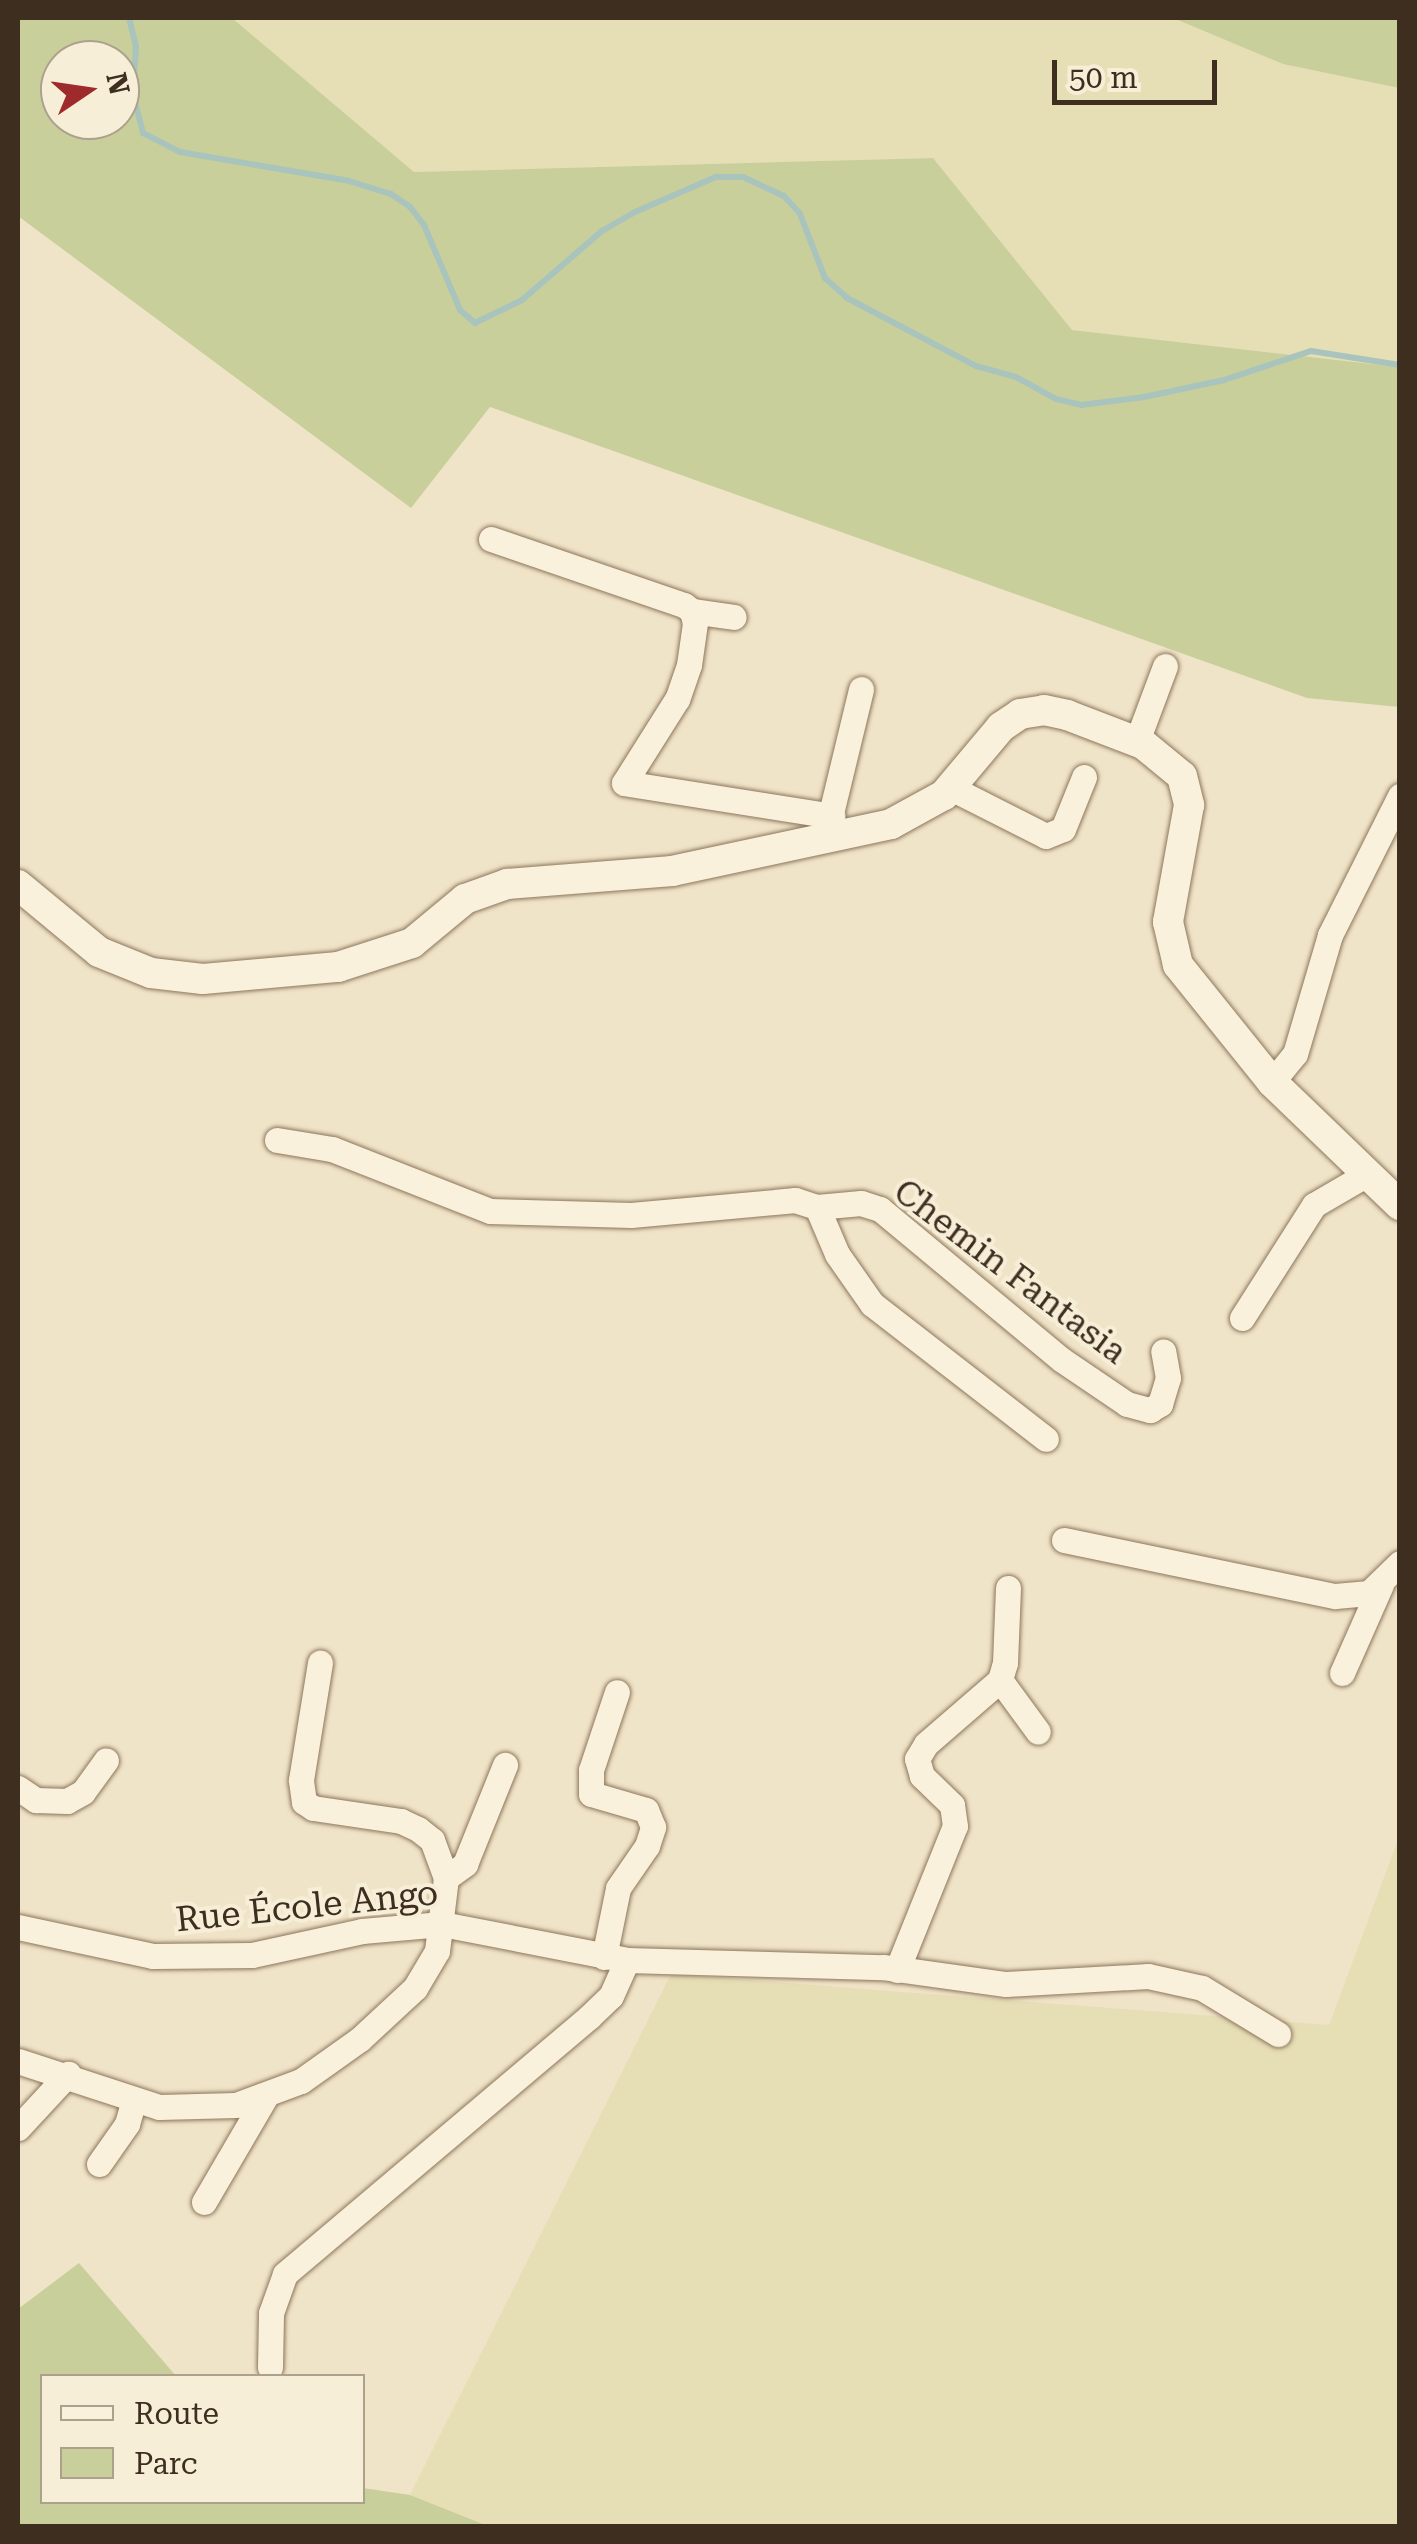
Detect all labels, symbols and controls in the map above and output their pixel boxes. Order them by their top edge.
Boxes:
north arrow [40,40,140,140]
scale bar [1057,40,1222,102]
text: 50 m [1069,60,1138,95]
text: N [99,69,136,98]
street label: Chemin Fantasia [885,1171,1135,1373]
street label: Rue École Ango [174,1872,440,1942]
legend [40,2374,365,2504]
text: Route [134,2396,219,2431]
text: Parc [134,2446,198,2481]

